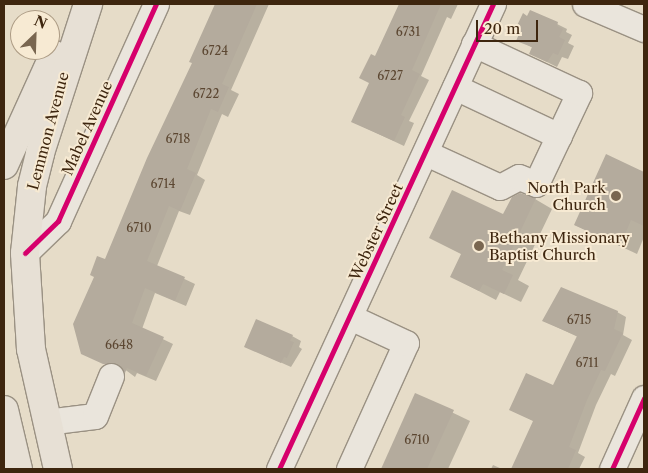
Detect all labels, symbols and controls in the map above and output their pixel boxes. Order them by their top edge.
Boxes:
north arrow [10,10,60,60]
scale bar [478,10,540,42]
text: N [31,12,50,33]
text: 20 m [484,19,520,38]
house number: 6731 [396,25,420,39]
house number: 6724 [202,44,228,58]
house number: 6727 [377,69,403,83]
street label: Lemmon Avenue [24,70,72,192]
street label: Mabel Avenue [58,78,116,178]
house number: 6722 [193,87,219,101]
house number: 6718 [166,132,190,146]
house number: 6714 [151,177,175,191]
place label: North Park Church [527,178,606,213]
street label: Webster Street [346,180,406,284]
marker: North Park Church [610,190,622,202]
house number: 6710 [126,221,152,235]
place label: Bethany Missionary Baptist Church [489,228,630,263]
marker: Bethany Missionary Baptist Church [473,240,485,252]
house number: 6715 [567,313,591,327]
house number: 6648 [105,338,133,352]
house number: 6711 [576,356,598,370]
house number: 6710 [404,433,430,447]

